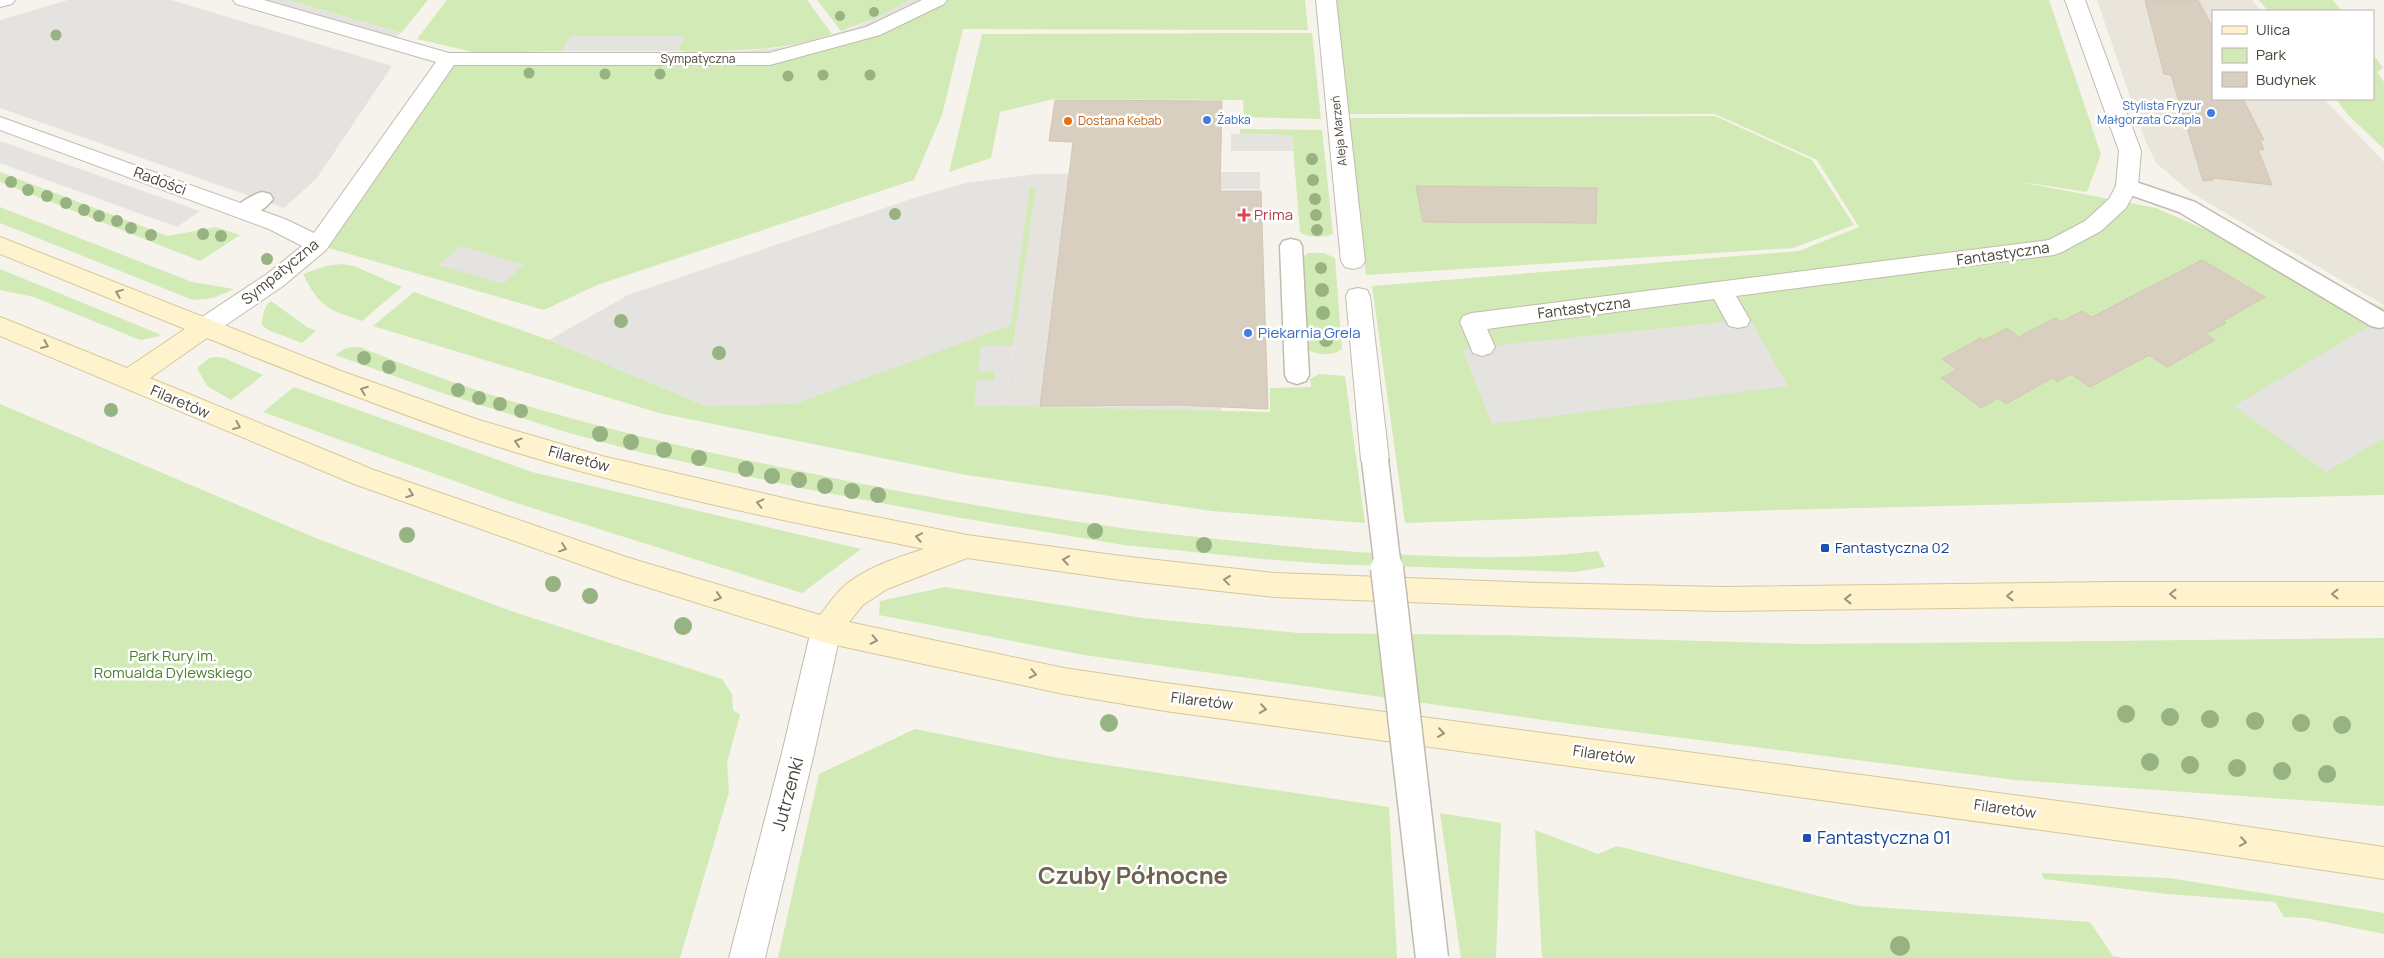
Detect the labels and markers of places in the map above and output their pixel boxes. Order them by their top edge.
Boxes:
place label: Stylista Fryzur Małgorzata Czapla [2097,97,2202,128]
marker: Stylista Fryzur Małgorzata Czapla [2205,107,2217,119]
place label: Żabka [1217,111,1251,128]
place label: Dostana Kebab [1078,112,1162,129]
marker: Żabka [1201,114,1213,126]
marker: Dostana Kebab [1062,115,1074,127]
place label: Prima [1254,204,1293,225]
marker: Prima [1238,209,1250,221]
place label: Piekarnia Grela [1258,322,1361,343]
marker: Piekarnia Grela [1242,327,1254,339]
place label: Fantastyczna 02 [1835,537,1949,558]
marker: Fantastyczna 02 [1819,542,1831,554]
place label: Fantastyczna 01 [1817,825,1951,849]
marker: Fantastyczna 01 [1801,832,1813,844]

